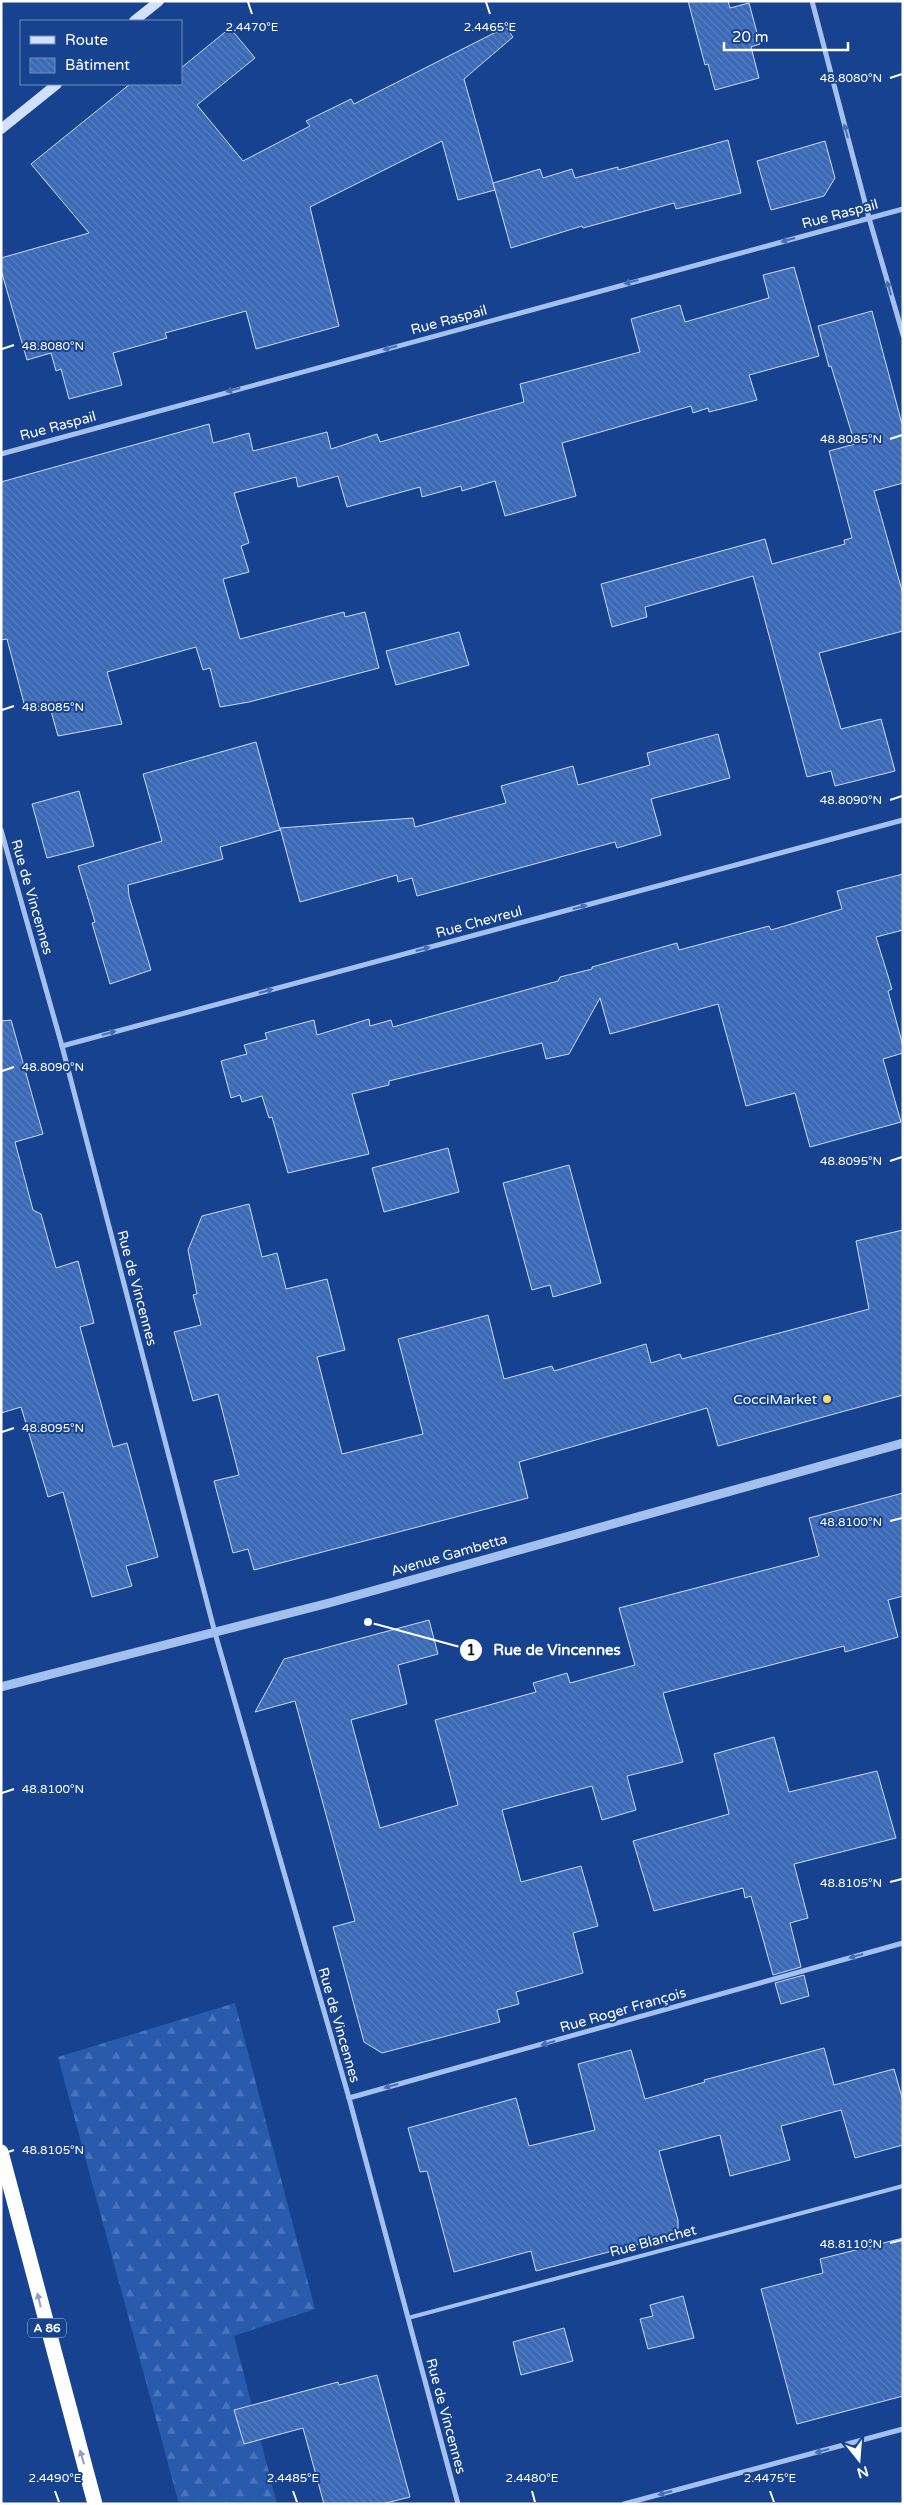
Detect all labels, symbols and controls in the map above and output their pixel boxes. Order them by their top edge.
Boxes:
legend [20,20,182,85]
text: 2.4470°E [226,20,279,34]
text: 2.4465°E [464,20,517,34]
scale bar [724,20,848,52]
text: 20 m [732,28,769,46]
text: Route [65,31,108,49]
text: Bâtiment [65,56,130,74]
text: 48.8080°N [820,71,882,85]
one-way arrow [842,124,850,139]
street label: Rue Raspail [800,196,880,232]
one-way arrow [781,236,796,244]
one-way arrow [624,278,639,286]
one-way arrow [885,280,893,295]
street label: Rue Raspail [409,302,489,338]
text: 48.8080°N [22,339,84,353]
one-way arrow [383,344,398,352]
one-way arrow [226,387,241,395]
street label: Rue Raspail [18,408,98,444]
text: 48.8085°N [820,432,882,446]
text: 48.8085°N [22,700,84,714]
text: 48.8090°N [820,793,882,807]
street label: Rue de Vincennes [7,837,57,957]
street label: Rue Chevreul [434,902,524,942]
one-way arrow [572,902,587,910]
one-way arrow [415,945,431,953]
one-way arrow [258,987,274,995]
one-way arrow [102,1029,117,1037]
text: 48.8090°N [22,1060,84,1074]
text: 48.8095°N [820,1154,882,1168]
street label: Rue de Vincennes [113,1228,161,1348]
place label: CocciMarket [733,1391,818,1408]
marker: CocciMarket [821,1393,833,1405]
text: 48.8095°N [22,1421,84,1435]
text: 48.8100°N [820,1515,882,1529]
street label: Avenue Gambetta [389,1530,509,1580]
callout: Rue de Vincennes [459,1635,631,1665]
text: 1 [466,1641,476,1659]
text: Rue de Vincennes [493,1641,621,1659]
text: 48.8100°N [22,1782,84,1796]
text: 48.8105°N [820,1876,882,1890]
one-way arrow [848,1953,863,1961]
street label: Rue de Vincennes [314,1965,364,2085]
street label: Rue Roger François [558,1984,688,2036]
one-way arrow [540,2039,555,2047]
one-way arrow [384,2083,399,2091]
text: 48.8105°N [22,2143,84,2157]
street label: Rue Blanchet [608,2221,699,2261]
text: 48.8110°N [820,2237,882,2251]
one-way arrow [35,2292,43,2307]
road number: A 86 [28,2318,66,2338]
street label: Rue de Vincennes [422,2356,470,2476]
north arrow [834,2435,884,2485]
one-way arrow [814,2447,829,2455]
one-way arrow [77,2449,85,2464]
text: N [855,2462,871,2482]
text: 2.4490°E [29,2471,82,2485]
text: 2.4485°E [267,2471,320,2485]
text: 2.4480°E [506,2471,559,2485]
text: 2.4475°E [744,2471,797,2485]
one-way arrow [657,2489,672,2497]

